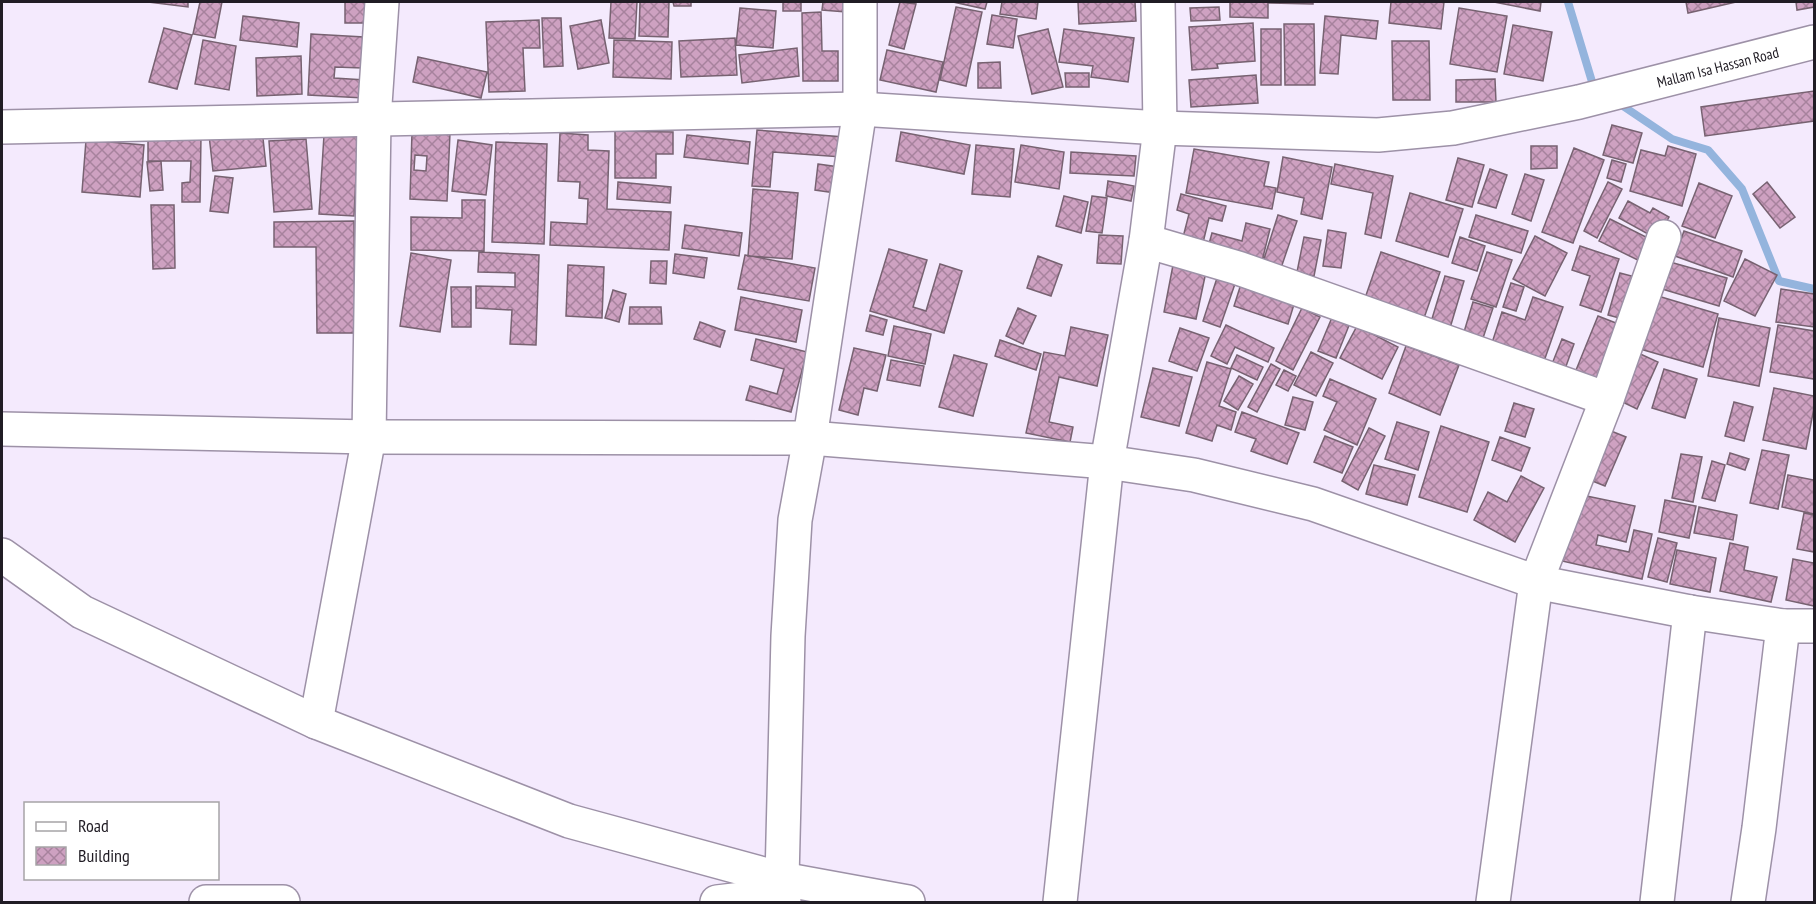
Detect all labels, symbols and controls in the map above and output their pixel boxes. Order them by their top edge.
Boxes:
street label: Mallam Isa Hassan Road [1655,42,1781,91]
legend [24,802,219,880]
text: Road [78,814,109,837]
text: Building [78,844,130,867]

